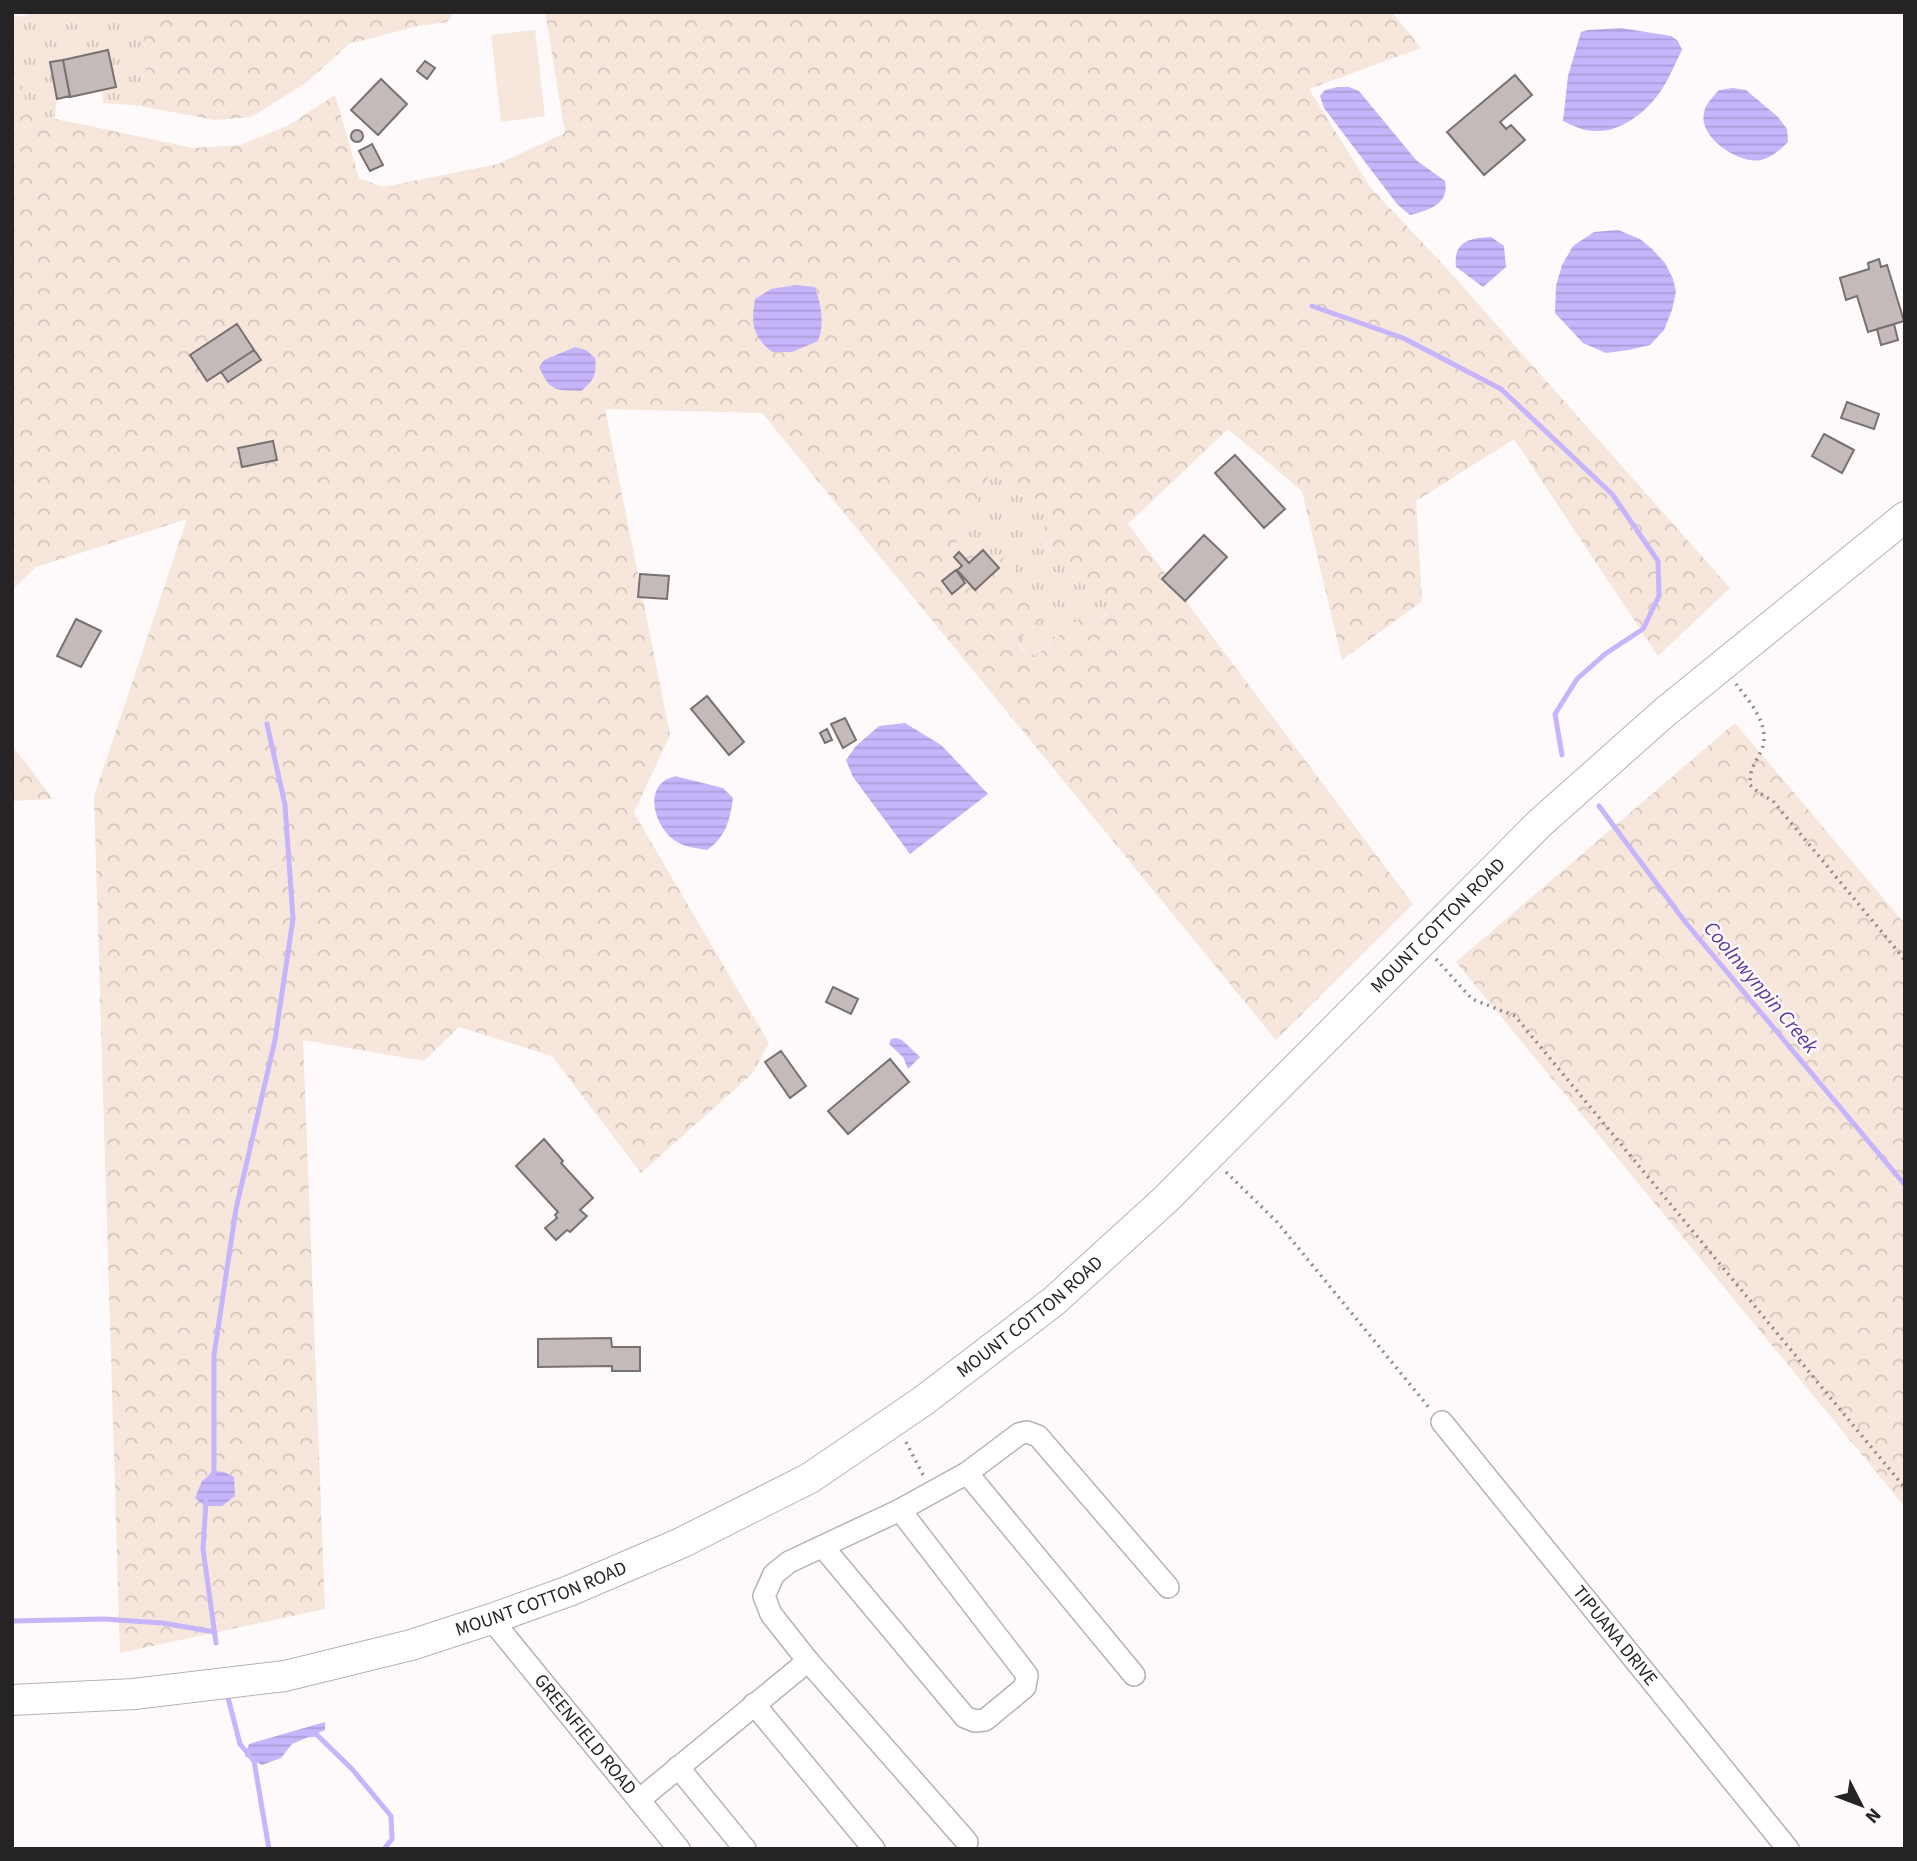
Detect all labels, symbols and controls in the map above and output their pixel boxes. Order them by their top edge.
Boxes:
street label: MOUNT COTTON ROAD [1364,852,1512,999]
water label: Coolnwynpin Creek [1697,914,1826,1061]
street label: MOUNT COTTON ROAD [951,1249,1109,1384]
street label: MOUNT COTTON ROAD [452,1554,631,1643]
street label: TIPUANA DRIVE [1566,1580,1664,1692]
street label: GREENFIELD ROAD [528,1668,643,1801]
north arrow [1826,1770,1896,1840]
text: N [1858,1802,1887,1829]

